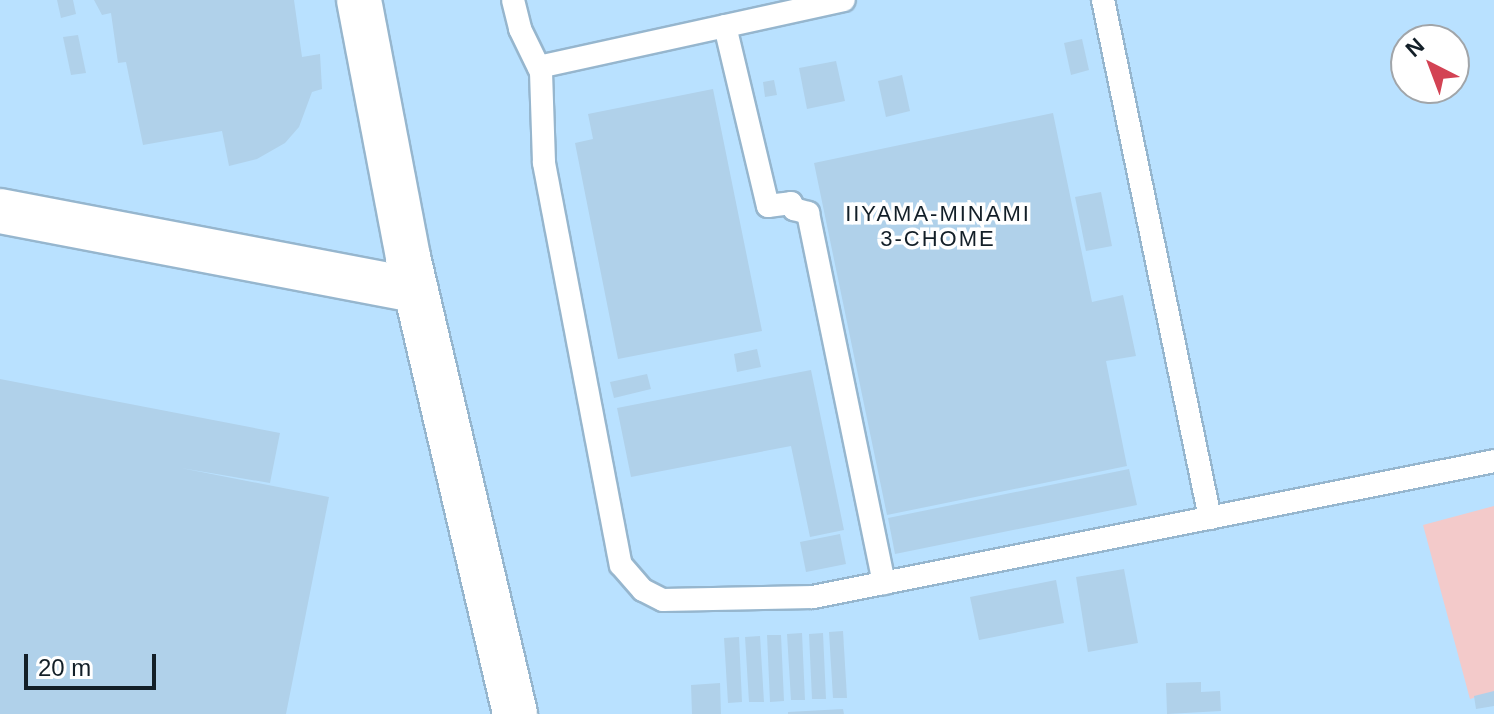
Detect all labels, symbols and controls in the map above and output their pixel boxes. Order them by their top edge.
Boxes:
north arrow [1390,24,1470,104]
text: N [1401,33,1429,62]
district label: IIYAMA-MINAMI 3-CHOME [845,200,1031,252]
scale bar [28,638,160,688]
text: 20 m [38,654,91,681]

